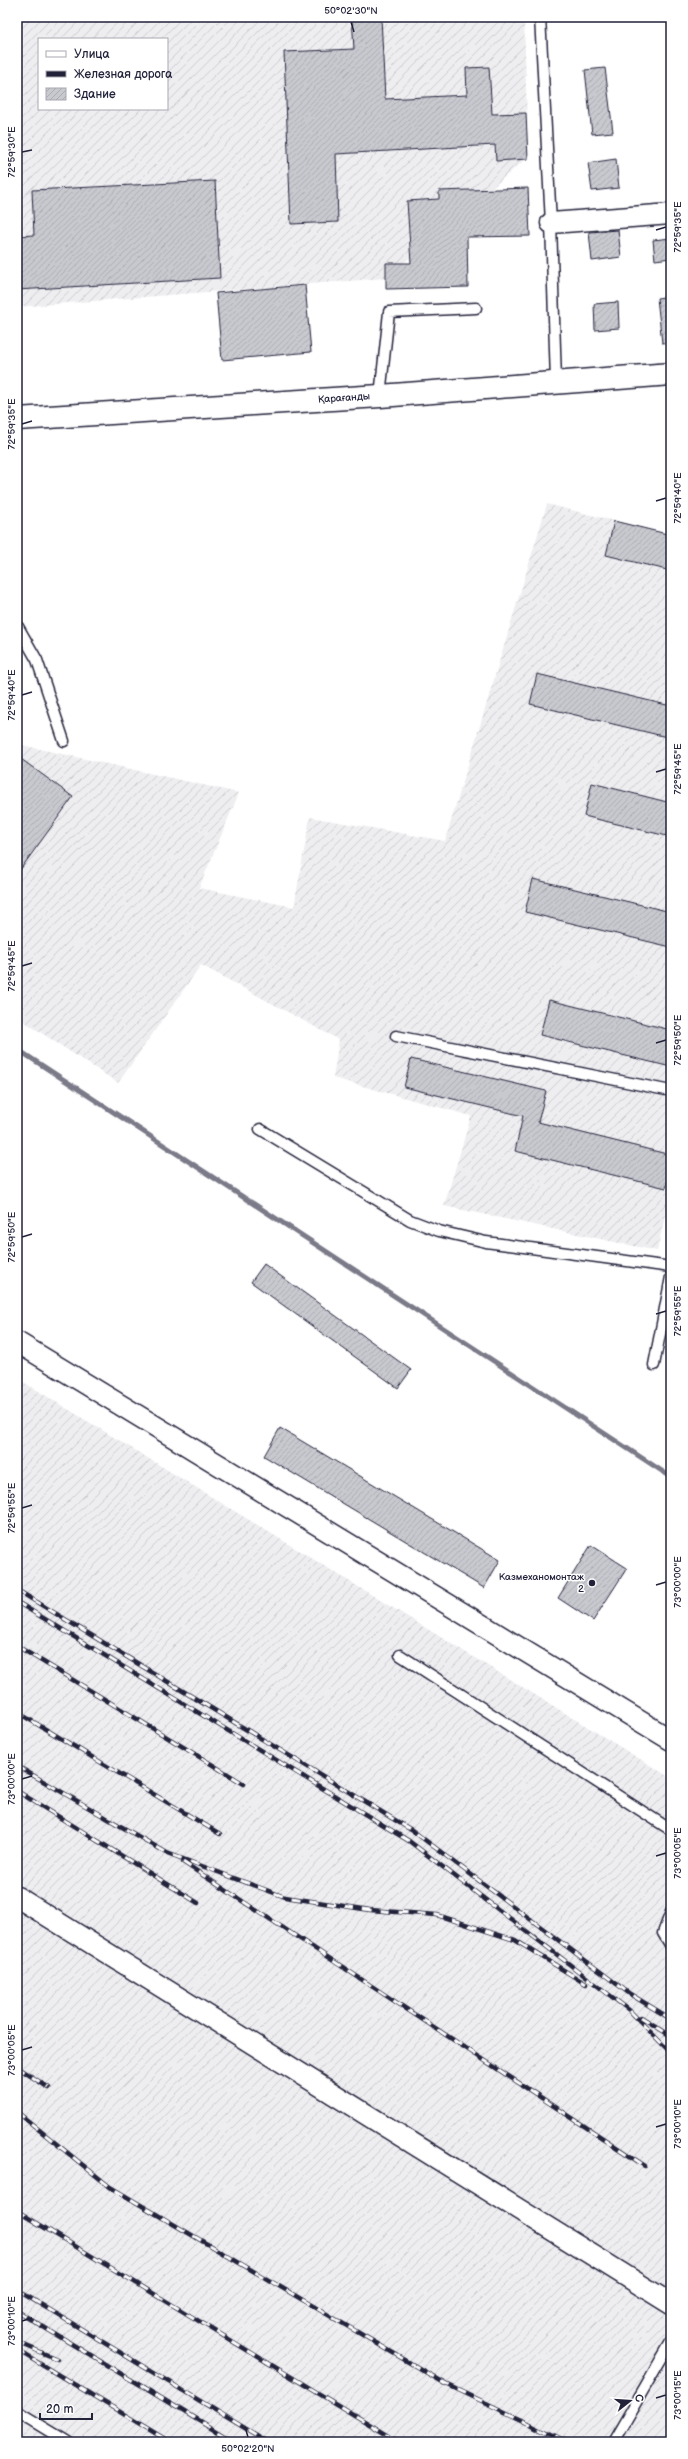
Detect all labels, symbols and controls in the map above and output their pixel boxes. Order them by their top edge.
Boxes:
text: 50°02'30"N [324,5,378,17]
legend [38,38,168,110]
text: Улица [74,47,110,62]
text: Железная дорога [74,67,172,82]
text: Здание [74,87,116,102]
text: 72°59'30"E [6,126,18,178]
text: 72°59'35"E [672,201,684,253]
street label: Қарағанды [318,390,370,406]
text: 72°59'35"E [6,398,18,450]
text: 72°59'40"E [672,472,684,524]
text: 72°59'40"E [6,669,18,721]
text: 72°59'45"E [672,743,684,795]
text: 72°59'45"E [6,940,18,992]
text: 72°59'50"E [672,1014,684,1065]
text: 72°59'50"E [6,1211,18,1262]
text: 72°59'55"E [672,1285,684,1336]
text: 72°59'55"E [6,1482,18,1533]
text: 73°00'00"E [672,1556,684,1608]
place label: Казмеханомонтаж 2 [499,1571,584,1595]
marker: Казмеханомонтаж 2 [587,1578,597,1588]
text: 73°00'00"E [6,1753,18,1805]
text: 73°00'05"E [672,1827,684,1879]
text: 73°00'05"E [6,2024,18,2076]
text: 73°00'10"E [672,2099,684,2149]
text: 73°00'10"E [6,2296,18,2346]
text: 73°00'15"E [672,2370,684,2420]
north arrow [610,2381,650,2421]
text: С [632,2393,647,2404]
scale bar [40,2395,92,2421]
text: 20 m [46,2402,73,2417]
text: 50°02'20"N [221,2443,275,2455]

